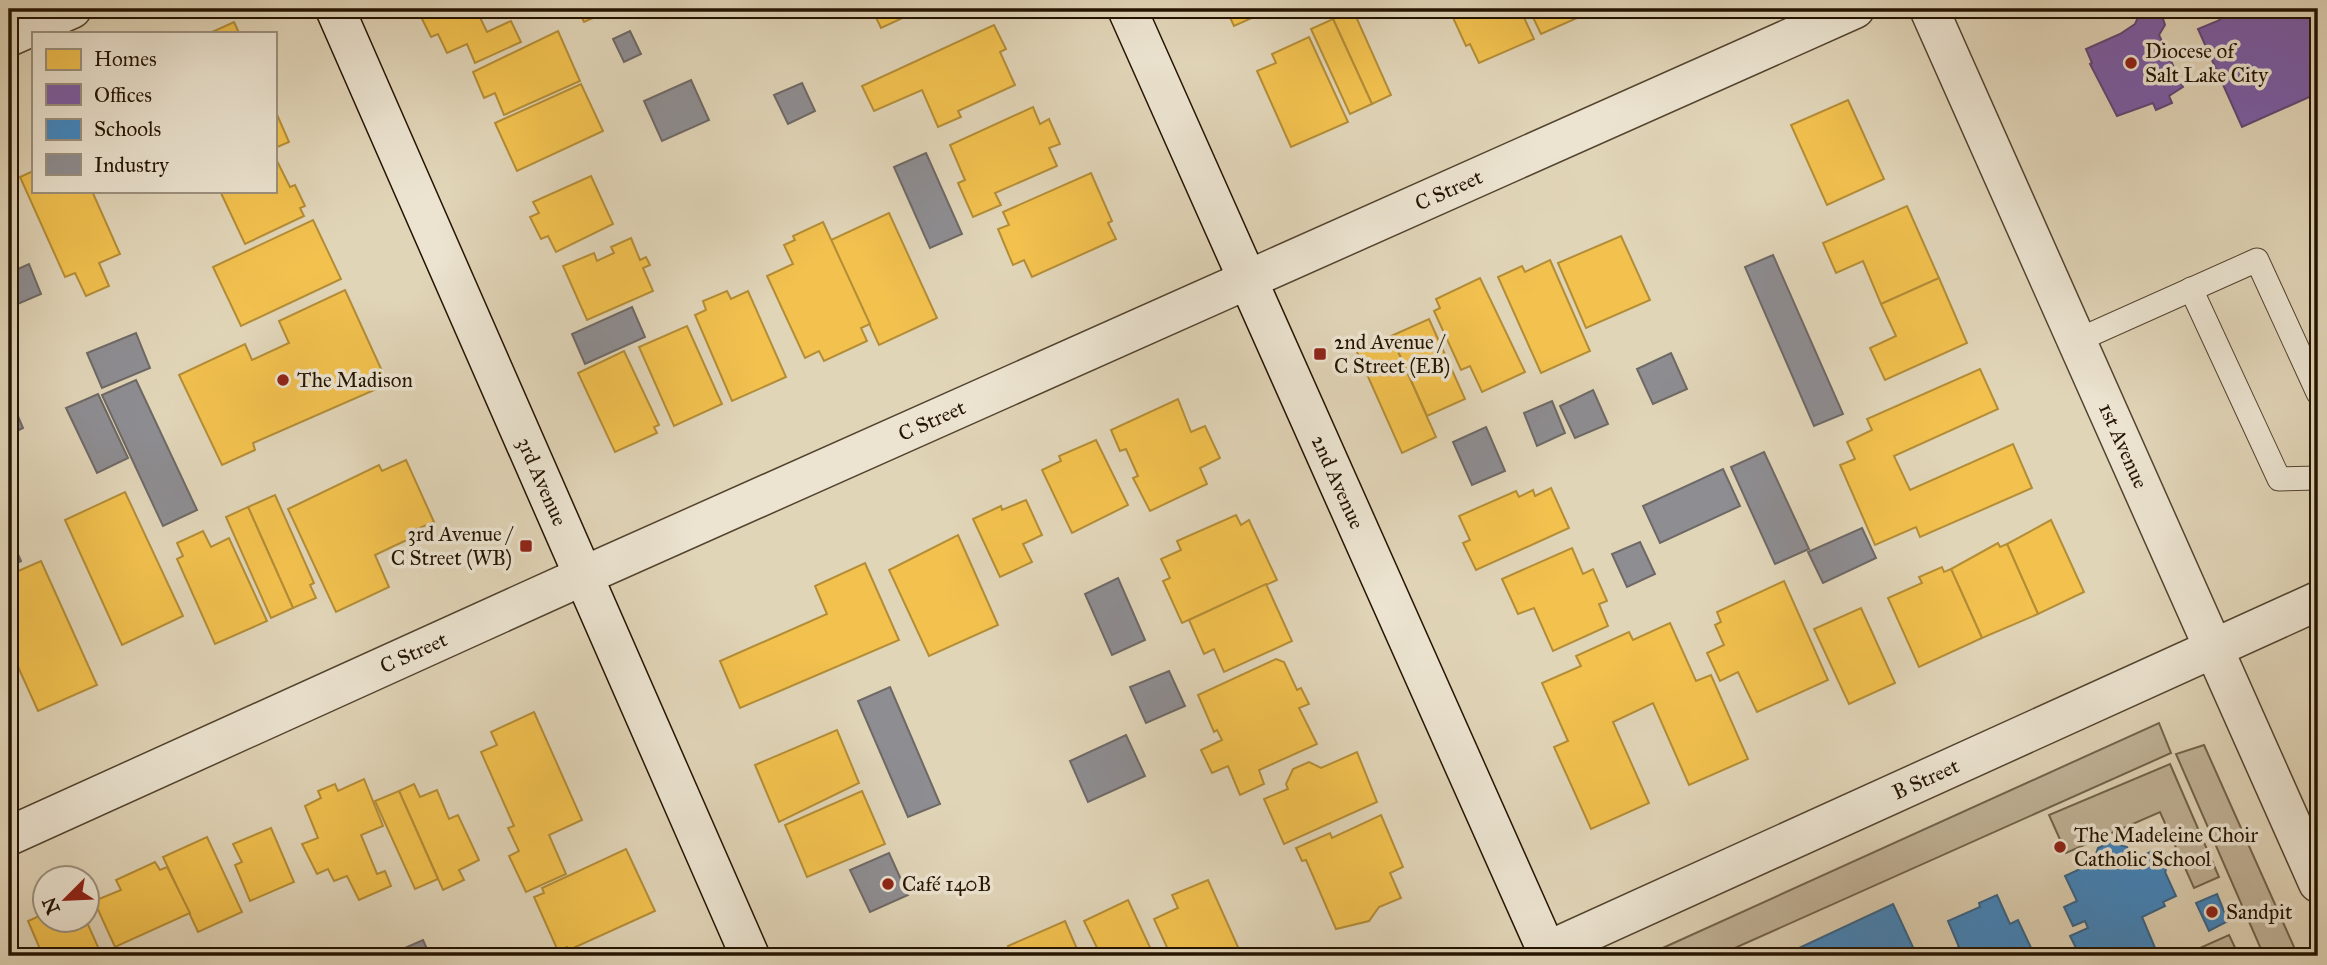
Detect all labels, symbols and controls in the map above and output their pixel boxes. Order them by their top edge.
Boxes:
legend [32,32,276,192]
place label: Diocese of Salt Lake City [2145,38,2269,88]
text: Homes [94,46,157,72]
marker: Diocese of Salt Lake City [2123,55,2139,71]
text: Offices [94,82,152,108]
text: Schools [94,116,161,142]
text: Industry [94,152,170,178]
street label: C Street [1411,164,1487,216]
place label: 2nd Avenue / C Street (EB) [1334,329,1450,379]
marker: 2nd Avenue / C Street (EB) [1312,346,1328,362]
place label: The Madison [297,367,413,393]
marker: The Madison [275,372,291,388]
street label: C Street [894,394,970,447]
street label: 1st Avenue [2093,399,2154,493]
street label: 2nd Avenue [1306,431,1370,533]
street label: 3rd Avenue [511,433,573,530]
place label: 3rd Avenue / C Street (WB) [391,521,514,571]
marker: 3rd Avenue / C Street (WB) [518,538,534,554]
street label: C Street [376,626,452,679]
street label: B Street [1888,752,1964,805]
place label: The Madeleine Choir Catholic School [2074,822,2258,872]
marker: The Madeleine Choir Catholic School [2052,839,2068,855]
north arrow [32,864,102,934]
place label: Café 140B [902,871,991,897]
marker: Café 140B [880,876,896,892]
text: N [37,894,65,918]
place label: Sandpit [2226,899,2293,925]
marker: Sandpit [2204,904,2220,920]

